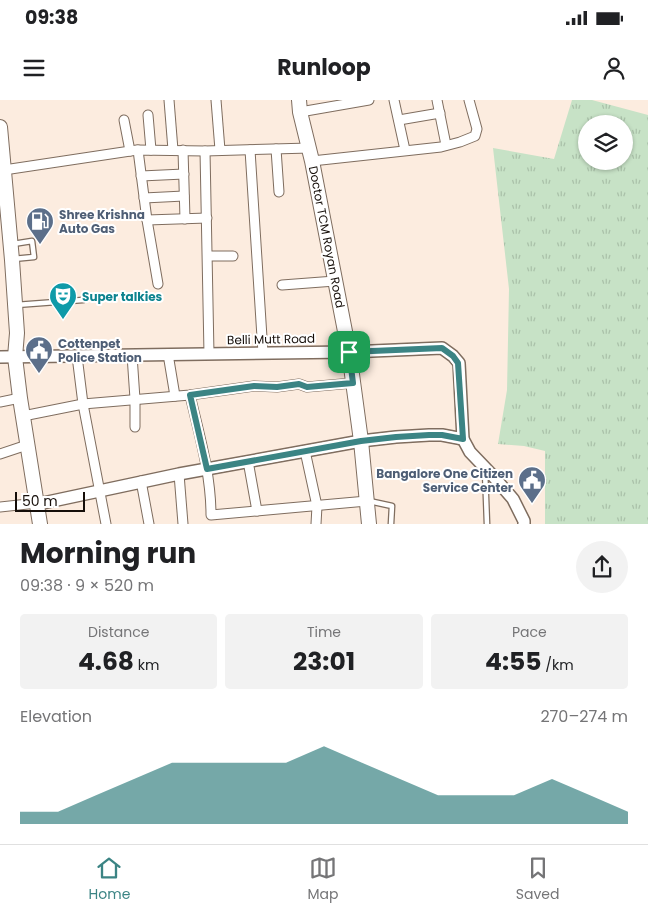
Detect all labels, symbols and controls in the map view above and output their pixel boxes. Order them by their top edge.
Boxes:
text: 09:38 [25,4,78,31]
text: Runloop [277,52,371,83]
icon: menu [20,54,48,82]
icon: person [600,54,628,82]
map controls [578,115,633,170]
button: layers [578,115,633,170]
street label: Doctor TCM Royan Road [305,165,349,309]
fuel station icon: Shree Krishna Auto Gas [25,206,55,245]
place label: Shree Krishna Auto Gas [59,206,145,237]
theatre icon: Super talkies [48,281,78,320]
place label: Super talkies [82,288,163,305]
street label: Belli Mutt Road [227,330,315,348]
pin [328,331,370,373]
public building icon: Cottenpet Police Station [24,335,54,374]
place label: Cottenpet Police Station [58,335,142,366]
icon: arrive [335,338,363,366]
place label: Bangalore One Citizen Service Center [376,465,513,496]
public building icon: Bangalore One Citizen Service Center [517,465,547,504]
scale bar [15,489,85,512]
text: 50 m [22,491,58,511]
text: Morning run [20,534,196,573]
button: share [576,541,628,593]
text: 09:38 · 9 × 520 m [20,574,154,597]
text: Distance [88,622,149,642]
text: Time [307,622,341,642]
text: Pace [512,622,547,642]
text: 4.68 [78,644,134,679]
text: 23:01 [293,644,355,679]
text: 4:55 [485,644,542,679]
text: km [134,655,159,675]
text: /km [542,655,574,675]
text: Elevation [20,705,92,728]
text: 270–274 m [540,705,628,728]
tab: Home [89,854,130,905]
tab: Map [308,854,339,905]
tab: Saved [516,854,559,905]

